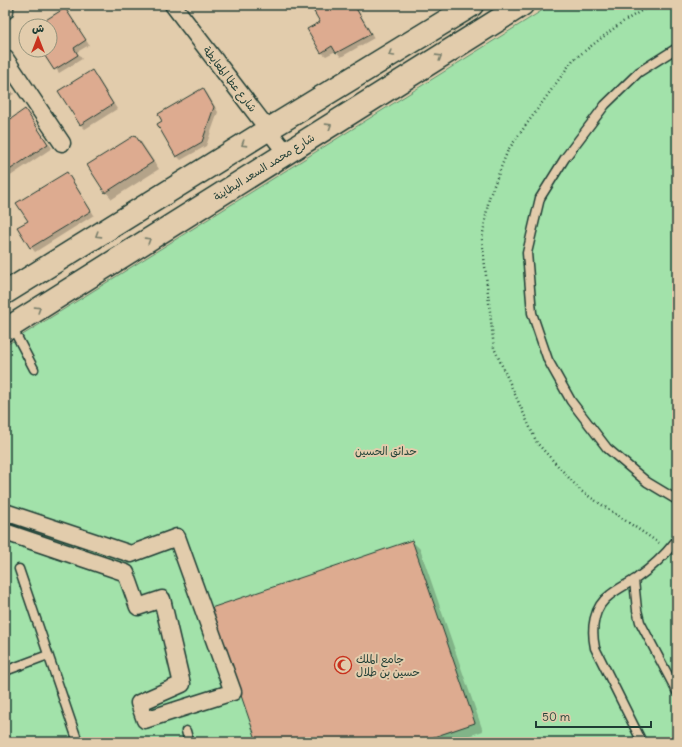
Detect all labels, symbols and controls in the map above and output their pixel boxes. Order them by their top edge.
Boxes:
north arrow [18,18,58,58]
text: ش [32,21,44,35]
street label: شارع عطا المعايطة [198,43,260,116]
one-way arrow [388,50,395,57]
one-way arrow [435,54,442,62]
one-way arrow [325,123,332,131]
street label: شارع محمد السعد البطاينة [211,130,318,205]
one-way arrow [241,139,248,147]
one-way arrow [95,230,102,237]
one-way arrow [144,238,151,245]
one-way arrow [34,307,41,314]
park label: حدائق الحسين [355,444,417,458]
place label: جامع الملك حسين بن طلال [356,652,420,680]
mosque icon: جامع الملك حسين بن طلال [333,655,353,675]
scale bar [536,703,651,729]
text: 50 m [542,709,571,724]

